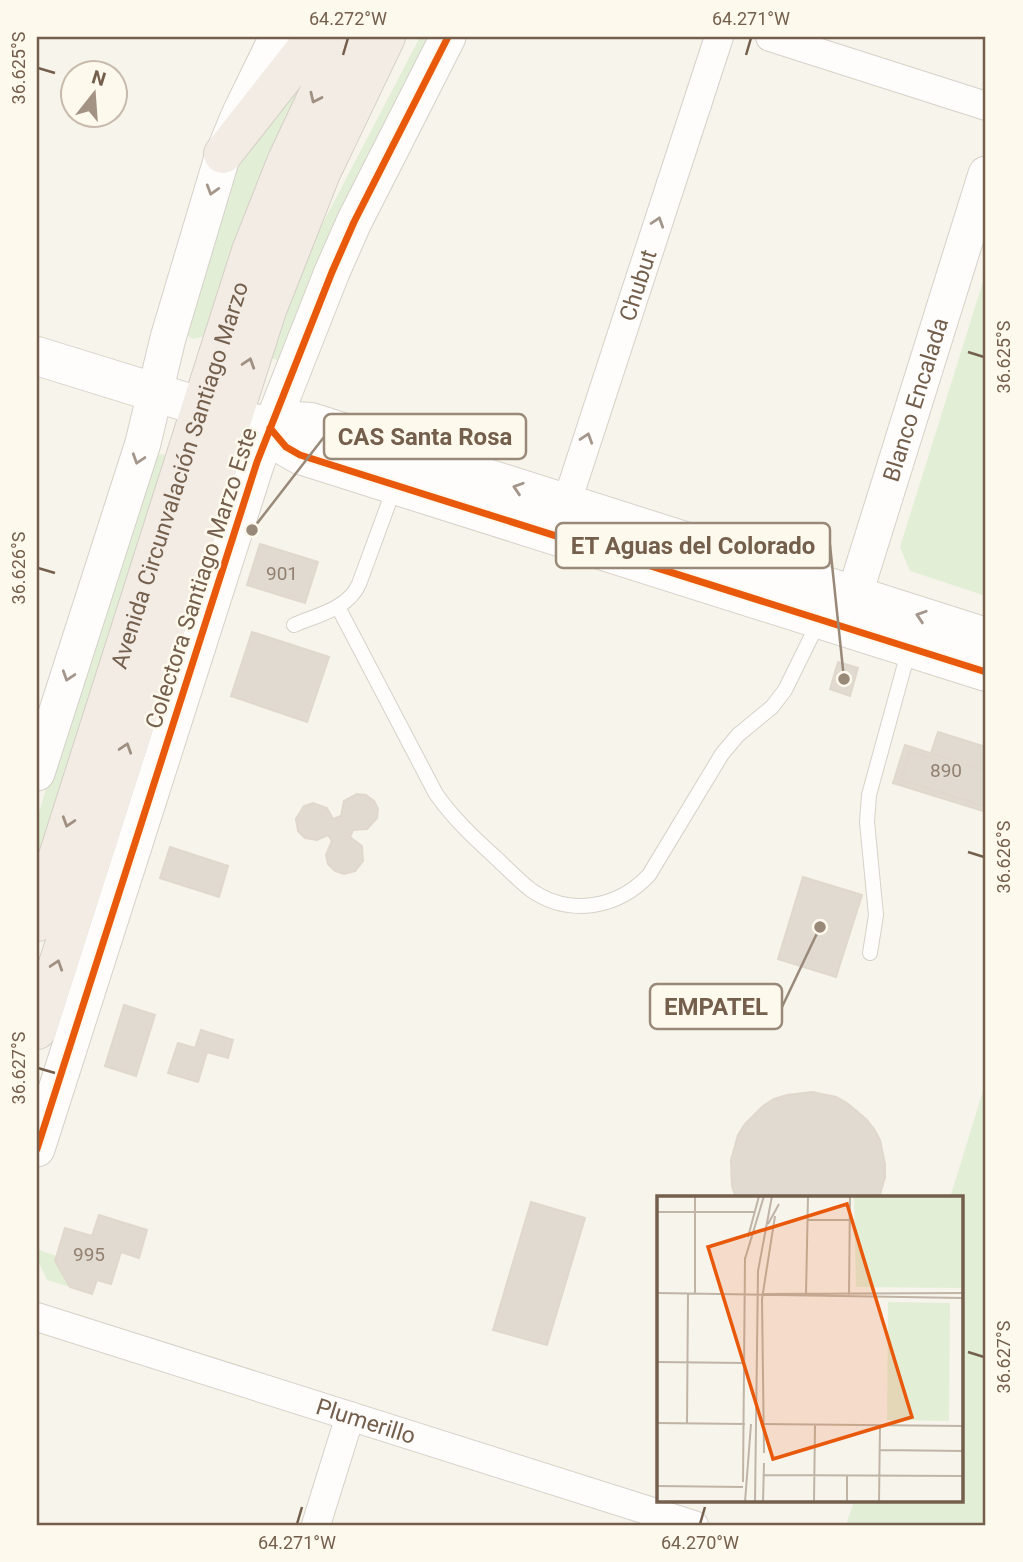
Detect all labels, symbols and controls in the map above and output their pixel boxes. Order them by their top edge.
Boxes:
text: 64.272°W [309,8,387,29]
text: 64.271°W [712,8,790,29]
text: 36.625°S [8,31,29,104]
north arrow [60,60,130,130]
text: N [89,65,109,91]
one-way arrow [309,91,323,103]
one-way arrow [206,184,221,196]
one-way arrow [650,217,664,229]
street label: Chubut [614,246,663,325]
street label: Avenida Circunvalación Santiago Marzo [106,278,254,672]
street label: Blanco Encalada [878,315,954,485]
text: 36.625°S [993,320,1014,393]
one-way arrow [241,358,255,370]
callout: CAS Santa Rosa [324,414,526,459]
text: CAS Santa Rosa [338,423,512,451]
street label: Colectora Santiago Marzo Este [140,424,263,732]
one-way arrow [579,433,594,445]
one-way arrow [132,453,146,465]
one-way arrow [512,482,524,496]
callout: ET Aguas del Colorado [556,523,830,568]
text: 36.626°S [8,531,29,604]
text: ET Aguas del Colorado [571,532,815,560]
house number: 901 [266,562,298,585]
one-way arrow [916,610,928,624]
one-way arrow [62,669,76,681]
one-way arrow [118,742,133,754]
house number: 890 [930,759,962,782]
one-way arrow [62,816,77,828]
text: 36.626°S [993,820,1014,893]
one-way arrow [49,959,64,971]
callout: EMPATEL [650,984,782,1029]
text: EMPATEL [664,993,768,1021]
text: 36.627°S [8,1031,29,1104]
inset map [657,1196,964,1502]
house number: 995 [73,1243,105,1266]
text: 36.627°S [993,1320,1014,1393]
street label: Plumerillo [313,1393,419,1450]
text: 64.271°W [258,1532,336,1553]
text: 64.270°W [661,1532,739,1553]

